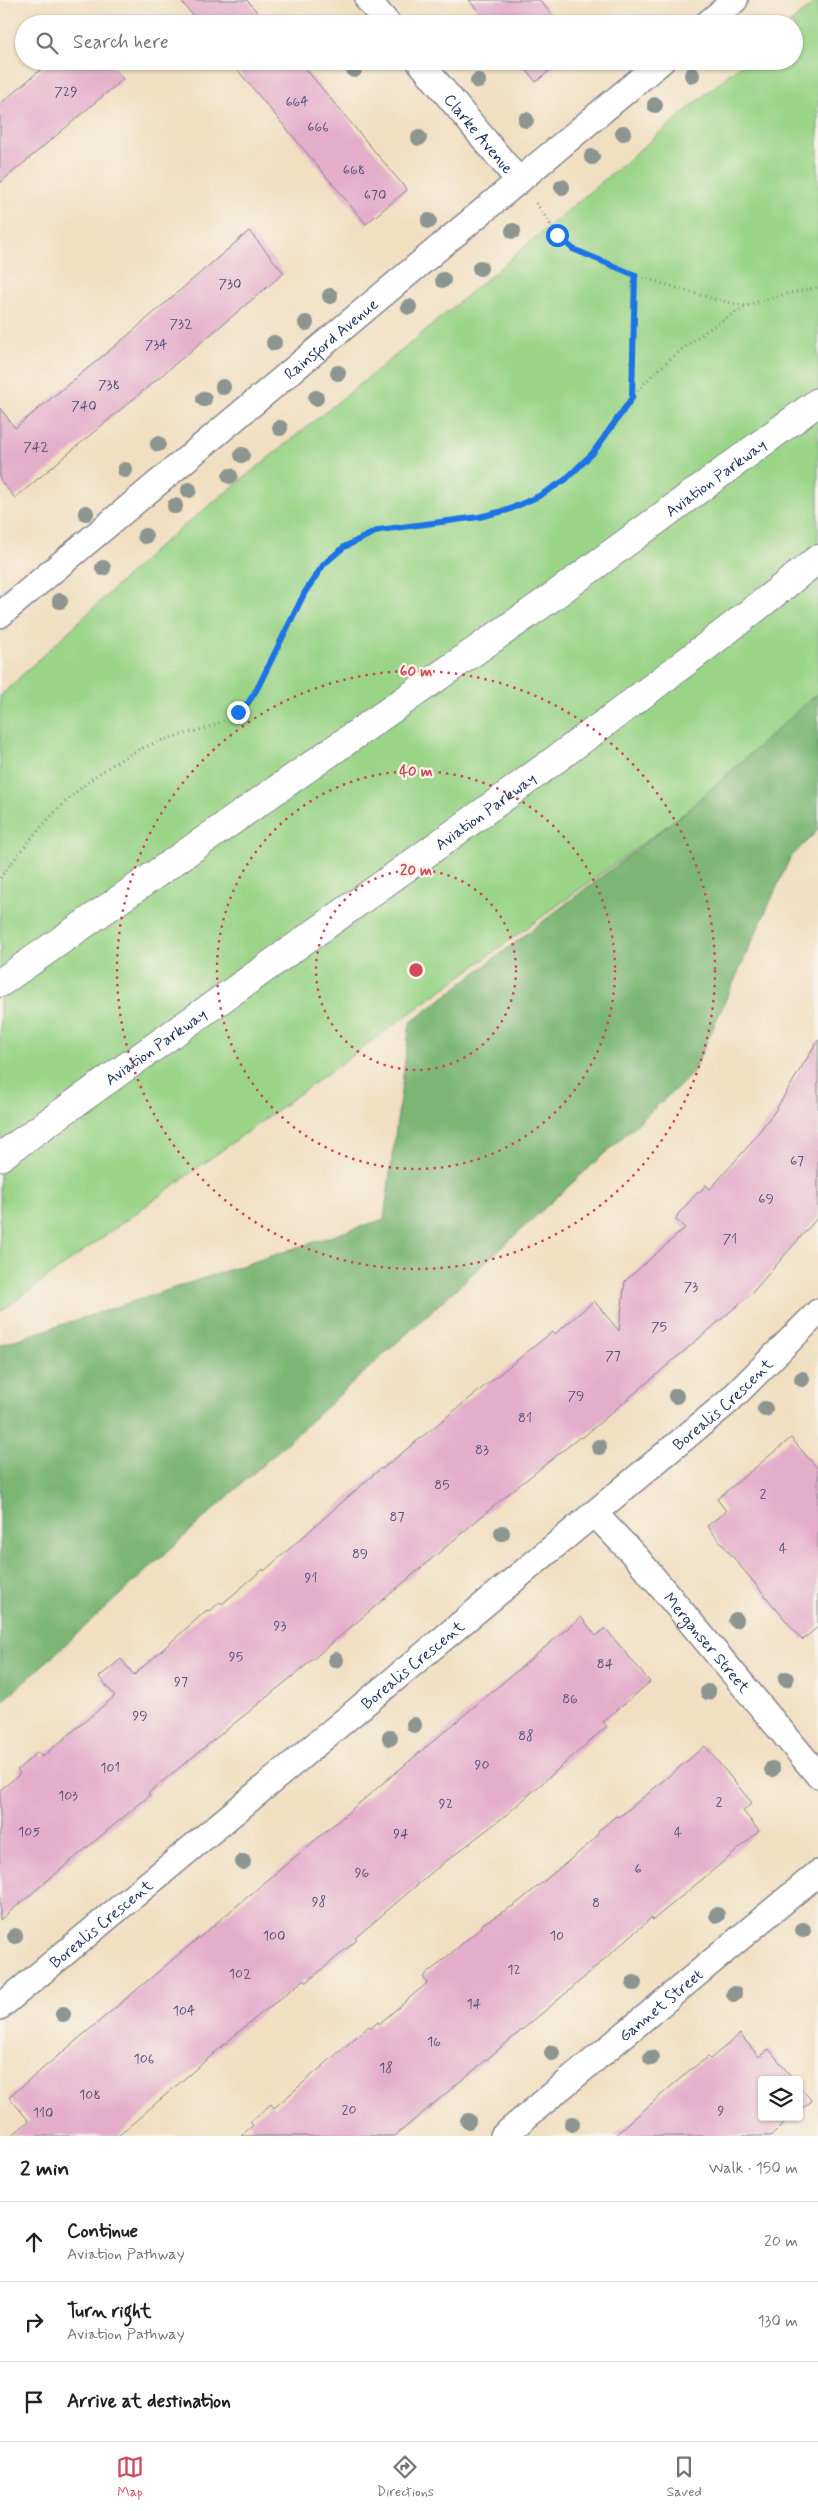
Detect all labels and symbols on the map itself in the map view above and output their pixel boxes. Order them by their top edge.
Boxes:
house number: 729 [54,83,78,101]
street label: Clarke Avenue [439,90,518,179]
house number: 664 [285,93,309,111]
house number: 666 [307,118,329,136]
house number: 668 [343,161,365,179]
house number: 670 [364,186,386,204]
route start [546,224,569,247]
house number: 730 [219,275,241,293]
street label: Rainsford Avenue [280,294,383,385]
house number: 732 [170,315,192,333]
house number: 734 [145,336,167,354]
house number: 738 [98,376,120,394]
house number: 740 [71,397,97,415]
street label: Aviation Parkway [662,435,771,522]
house number: 742 [23,438,49,456]
text: 60 m [400,662,432,682]
route end [227,701,250,724]
text: 40 m [399,762,433,782]
street label: Aviation Parkway [431,768,541,856]
text: 20 m [400,861,432,881]
centre of rings [407,961,425,979]
street label: Aviation Parkway [101,1004,211,1091]
house number: 67 [790,1152,804,1170]
house number: 69 [758,1190,774,1208]
house number: 71 [723,1230,737,1248]
house number: 73 [684,1278,698,1296]
house number: 75 [651,1318,667,1336]
house number: 77 [605,1347,621,1365]
street label: Borealis Crescent [669,1354,778,1456]
house number: 79 [568,1387,584,1405]
house number: 81 [518,1409,532,1427]
house number: 83 [475,1441,489,1459]
house number: 85 [434,1476,450,1494]
house number: 2 [760,1485,767,1503]
house number: 87 [390,1508,404,1526]
house number: 4 [779,1540,787,1558]
house number: 89 [352,1545,368,1563]
house number: 91 [305,1569,317,1587]
street label: Merganser Street [658,1589,755,1698]
street label: Borealis Crescent [357,1616,470,1715]
house number: 93 [274,1617,286,1635]
house number: 95 [229,1648,243,1666]
house number: 84 [597,1655,614,1673]
house number: 97 [174,1673,188,1691]
house number: 86 [562,1690,578,1708]
house number: 99 [132,1707,148,1725]
house number: 88 [518,1727,534,1745]
house number: 90 [475,1756,489,1774]
house number: 101 [100,1759,120,1777]
house number: 103 [58,1787,78,1805]
house number: 2 [716,1793,723,1811]
house number: 92 [439,1795,453,1813]
house number: 105 [18,1823,40,1841]
house number: 4 [674,1824,682,1842]
house number: 94 [393,1825,409,1843]
house number: 6 [634,1860,642,1878]
house number: 96 [355,1864,370,1882]
street label: Borealis Crescent [46,1875,158,1973]
house number: 98 [312,1893,326,1911]
house number: 8 [592,1894,600,1912]
house number: 100 [263,1927,285,1945]
house number: 10 [550,1927,564,1945]
house number: 12 [507,1961,521,1979]
house number: 102 [229,1965,251,1983]
street label: Gannet Street [615,1965,708,2047]
house number: 14 [467,1995,482,2013]
house number: 104 [173,2002,195,2020]
house number: 16 [427,2033,441,2051]
house number: 106 [134,2050,154,2068]
house number: 18 [379,2059,393,2077]
house number: 108 [79,2086,101,2104]
house number: 20 [342,2101,356,2119]
house number: 9 [718,2102,725,2120]
house number: 110 [33,2104,53,2122]

